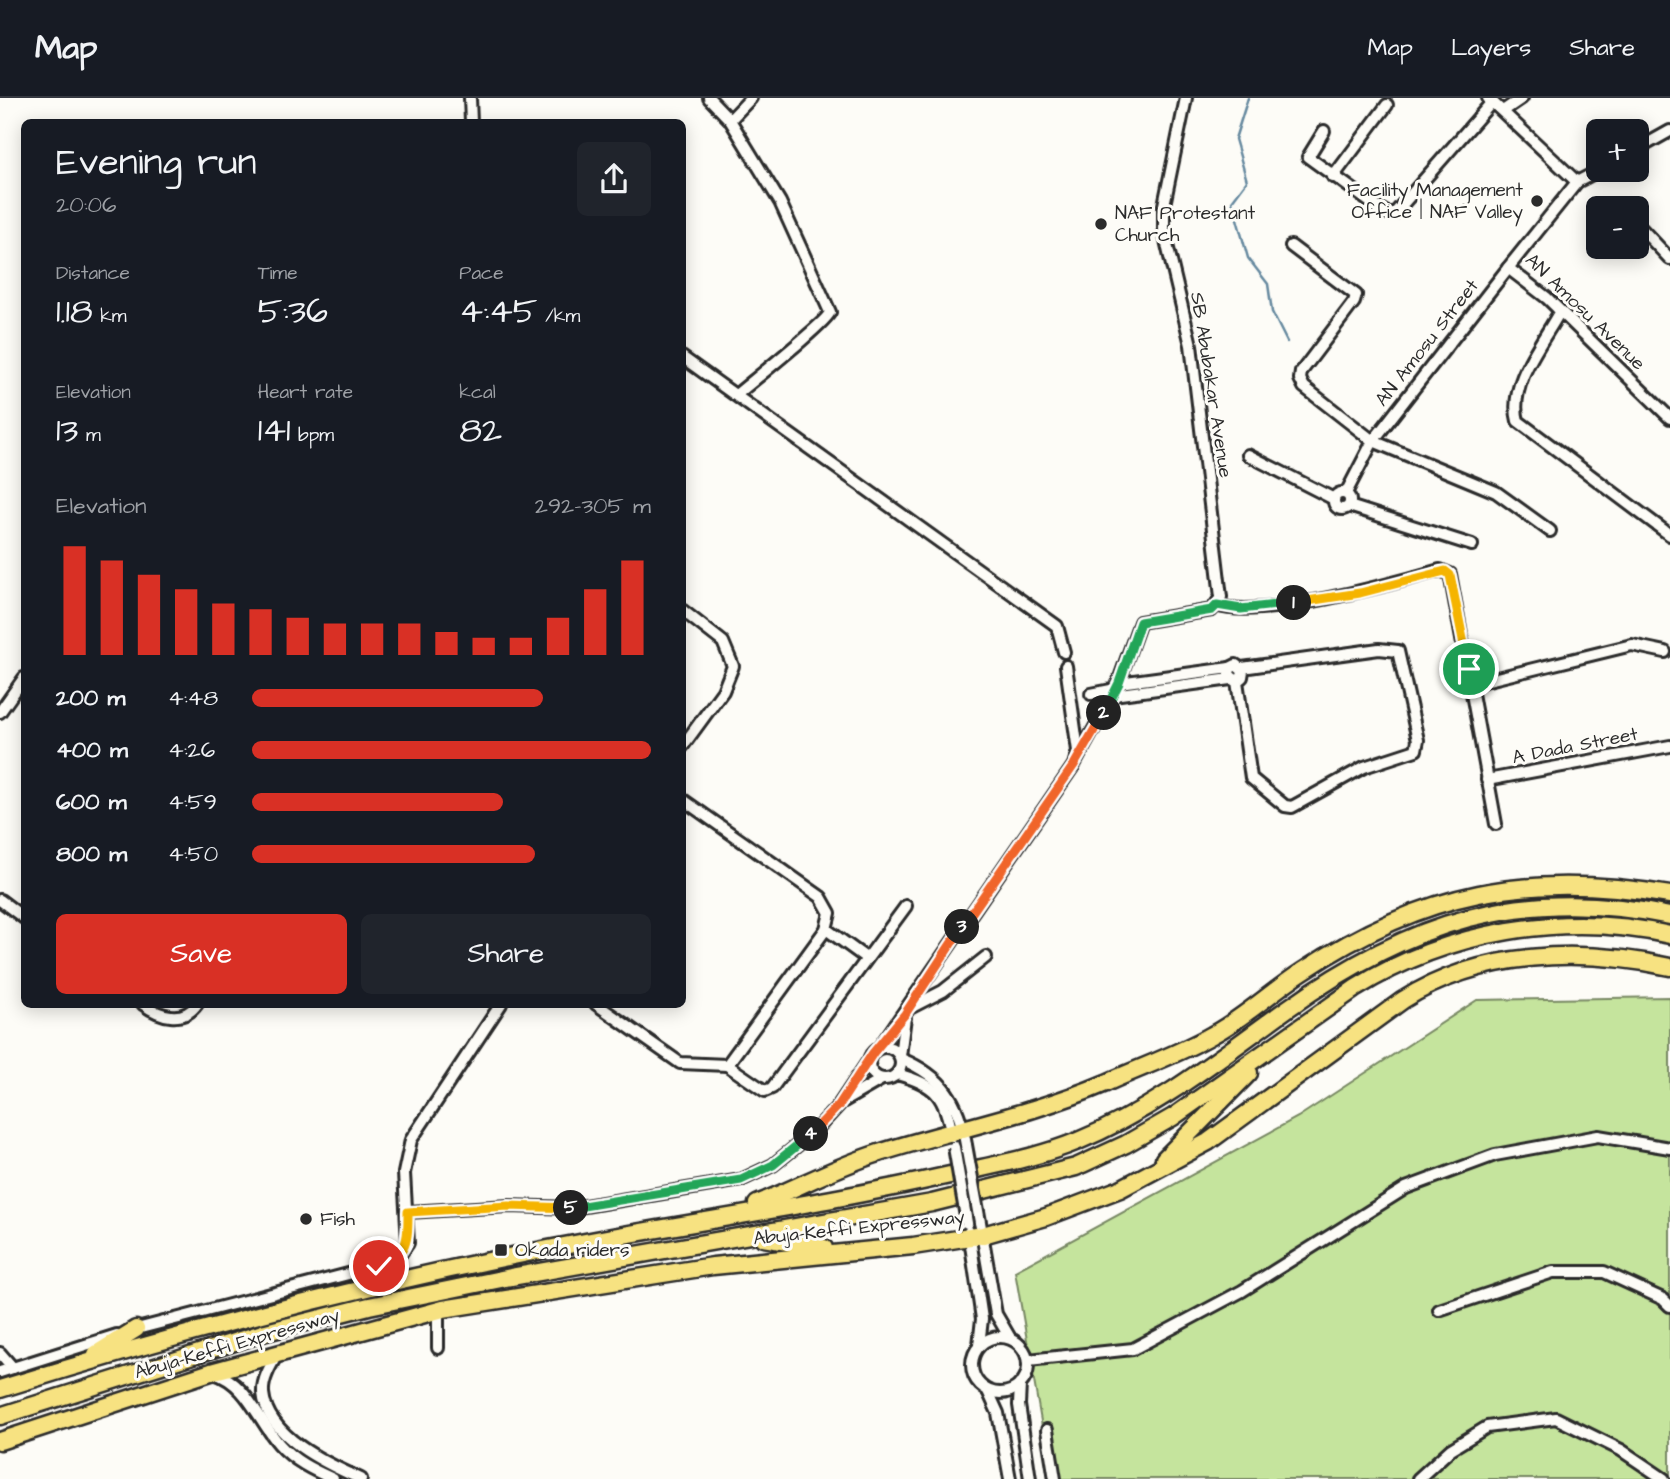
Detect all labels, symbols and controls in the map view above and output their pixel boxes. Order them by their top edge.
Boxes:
text: Map [35,25,97,71]
text: Map [1368,31,1413,65]
text: Layers [1451,31,1531,65]
text: Share [1569,31,1635,65]
map controls [1586,119,1649,259]
button: + [1586,119,1649,182]
text: Evening run [56,137,257,189]
button: share [577,142,651,216]
place label: Facility Management Office | NAF Valley [1347,177,1524,227]
text: 20:06 [56,189,116,221]
marker: Facility Management Office | NAF Valley [1529,193,1545,209]
button: − [1586,196,1649,259]
place label: NAF Protestant Church [1115,200,1255,249]
marker: NAF Protestant Church [1093,216,1109,232]
street label: AN Amosu Avenue [1519,247,1651,377]
text: Distance [56,260,130,287]
text: Time [258,260,297,287]
text: Pace [459,260,503,287]
street label: AN Amosu Street [1369,273,1485,412]
text: 1.18 [56,287,93,336]
text: 5:36 [258,287,328,336]
text: 4:45 [459,287,538,336]
street label: SB Abubakar Avenue [1183,290,1239,480]
text: km [93,303,127,330]
text: /km [538,303,580,330]
text: Elevation [56,379,131,406]
text: Heart rate [258,379,353,406]
text: kcal [459,379,496,406]
text: 13 [56,406,78,455]
text: 141 [258,406,290,455]
text: 82 [459,406,502,455]
text: m [78,422,101,449]
text: bpm [290,422,334,449]
text: Elevation [56,490,147,522]
text: 292–305 m [535,490,651,522]
pin: 1 [1276,586,1312,620]
text: 1 [1292,589,1295,616]
pin [1439,639,1499,699]
icon: arrive [1450,650,1488,688]
text: 200 m [56,682,125,714]
text: 4:48 [168,682,218,714]
pin: 2 [1086,696,1122,730]
text: 2 [1098,699,1109,726]
street label: A Dada Street [1510,721,1640,771]
text: 400 m [56,734,128,766]
text: 4:26 [168,734,215,766]
text: 600 m [56,786,127,818]
text: 4:59 [168,786,217,818]
text: 800 m [56,838,127,870]
text: 4:50 [168,838,218,870]
pin: 3 [944,910,979,944]
text: 3 [957,913,966,940]
button: Save [56,914,347,994]
button: Share [361,914,651,994]
pin: 4 [794,1116,828,1152]
text: 4 [804,1120,817,1147]
pin: 5 [554,1190,588,1226]
text: 5 [564,1194,577,1221]
street label: Abuja-Keffi Expressway [752,1203,967,1254]
place label: Fish [320,1206,356,1233]
marker: Fish [298,1211,314,1227]
pin [349,1236,409,1296]
place label: Okada riders [515,1237,629,1264]
marker: Okada riders [493,1242,509,1258]
icon: check [360,1247,398,1285]
street label: Abuja-Keffi Expressway [131,1302,344,1387]

